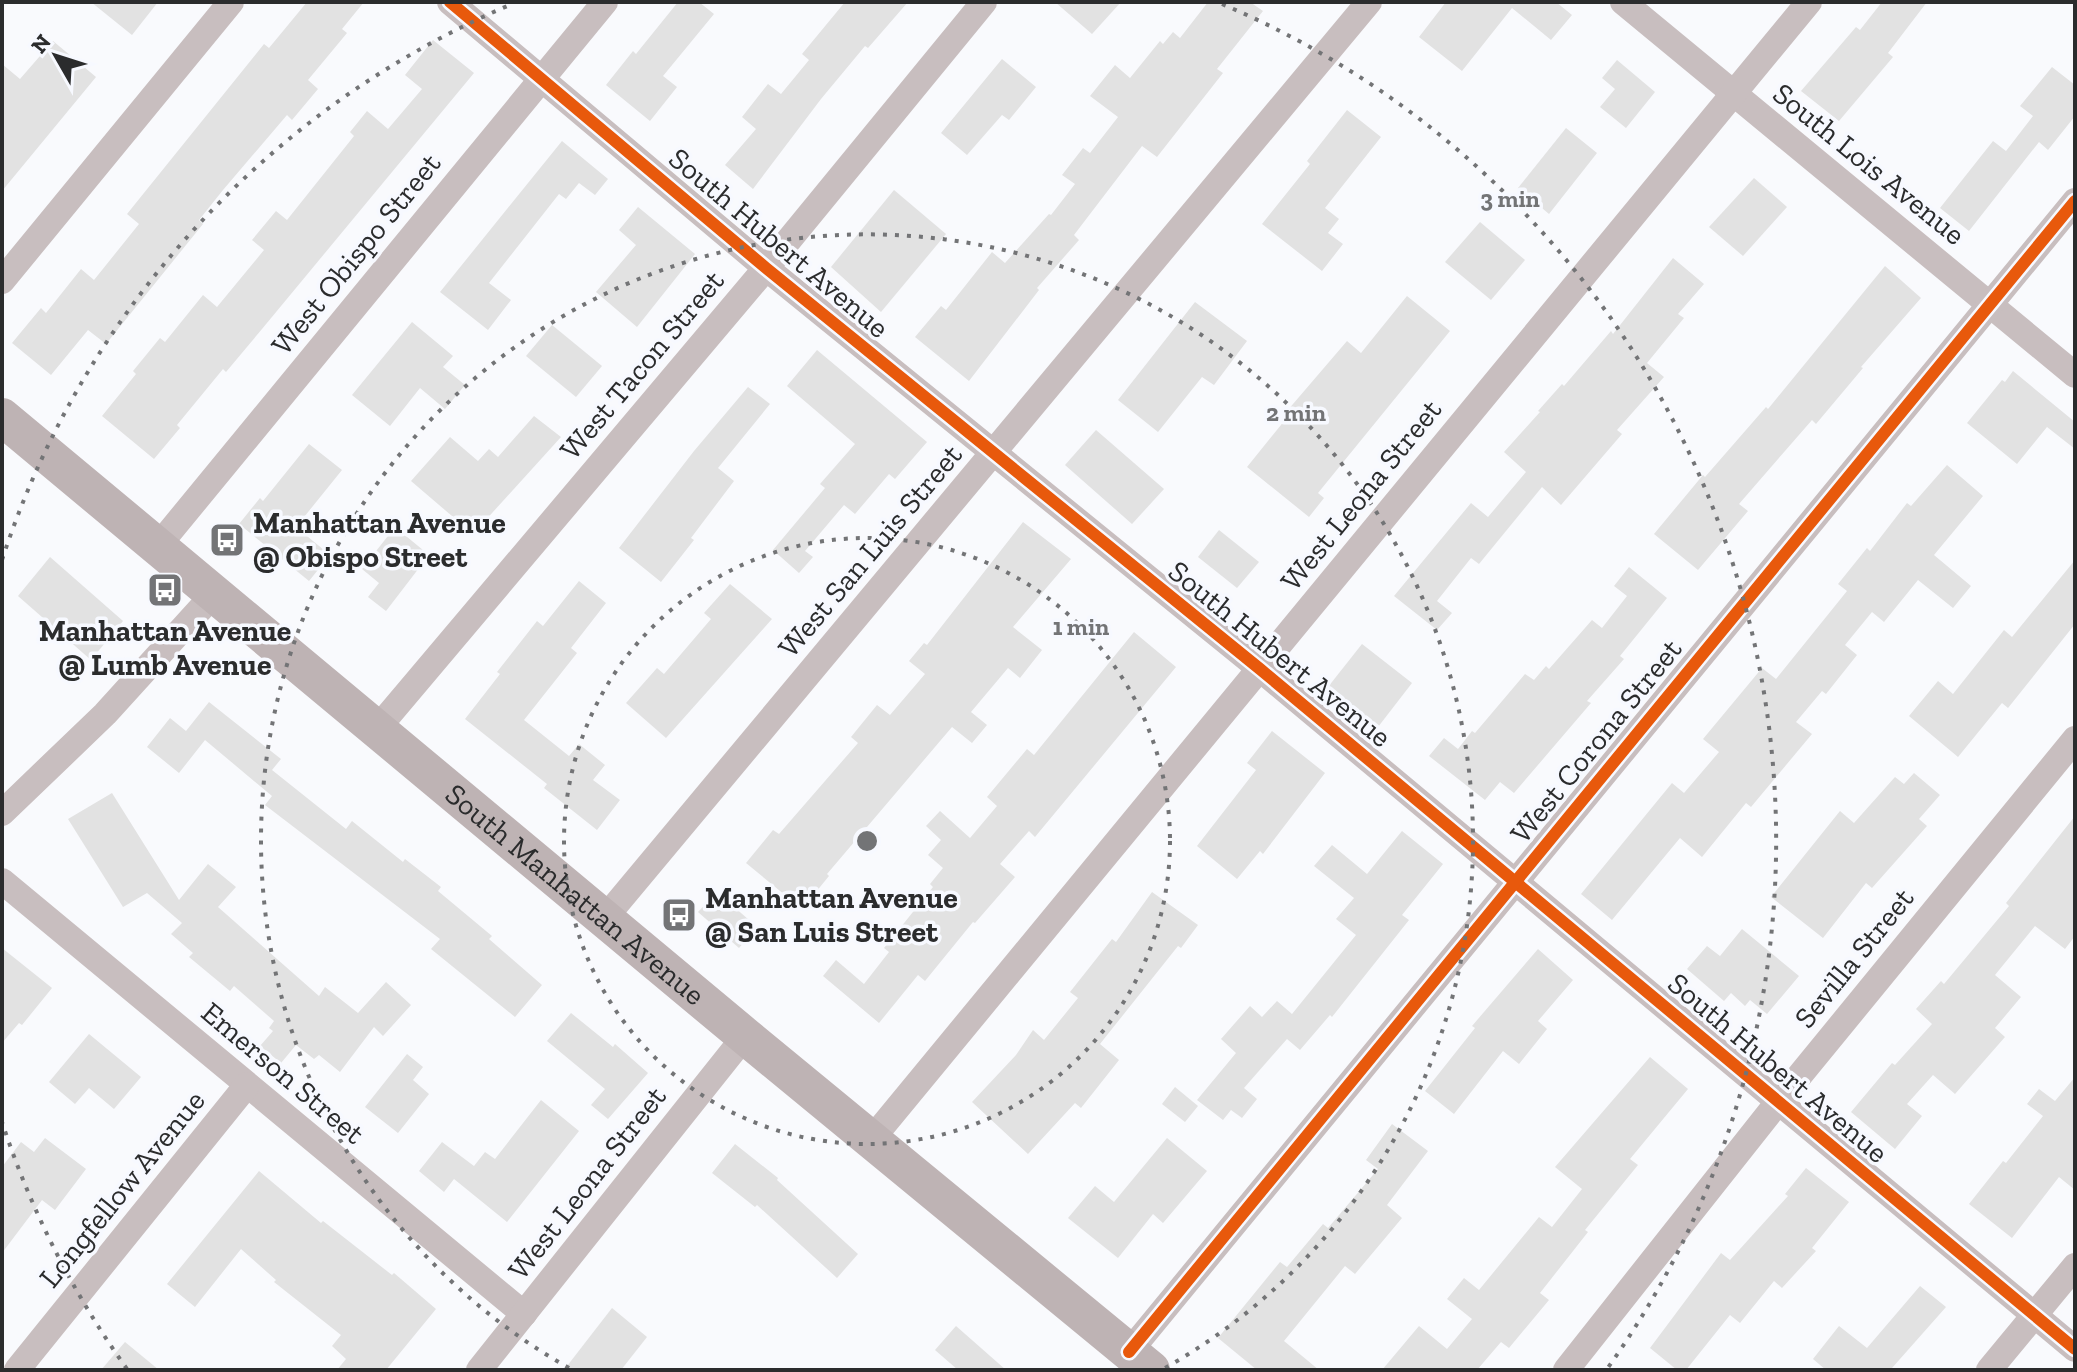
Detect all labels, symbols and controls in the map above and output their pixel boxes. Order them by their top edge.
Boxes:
north arrow [16,16,96,96]
text: N [25,29,57,59]
street label: South Lois Avenue [1766,75,1972,253]
street label: South Hubert Avenue [662,140,896,346]
street label: West Obispo Street [264,146,448,362]
text: 3 min [1480,184,1540,213]
street label: West Tacon Street [552,263,732,467]
street label: West Leona Street [1273,392,1449,598]
text: 2 min [1266,398,1326,427]
street label: West San Luis Street [771,437,969,665]
place label: Manhattan Avenue @ Obispo Street [253,505,506,575]
bus stop icon: Manhattan Avenue @ Obispo Street [208,521,246,559]
street label: South Hubert Avenue [1161,553,1399,755]
bus stop icon: Manhattan Avenue @ Lumb Avenue [146,571,184,609]
text: 1 min [1053,612,1109,641]
place label: Manhattan Avenue @ Lumb Avenue [39,613,291,683]
street label: West Corona Street [1503,632,1689,850]
street label: South Manhattan Avenue [438,776,712,1013]
centre of rings [853,827,881,855]
place label: Manhattan Avenue @ San Luis Street [705,880,958,950]
street label: Sevilla Street [1787,881,1921,1035]
bus stop icon: Manhattan Avenue @ San Luis Street [660,896,698,934]
street label: South Hubert Avenue [1661,965,1895,1171]
street label: Emerson Street [194,994,372,1152]
street label: West Leona Street [500,1079,674,1287]
street label: Longfellow Avenue [32,1083,212,1295]

